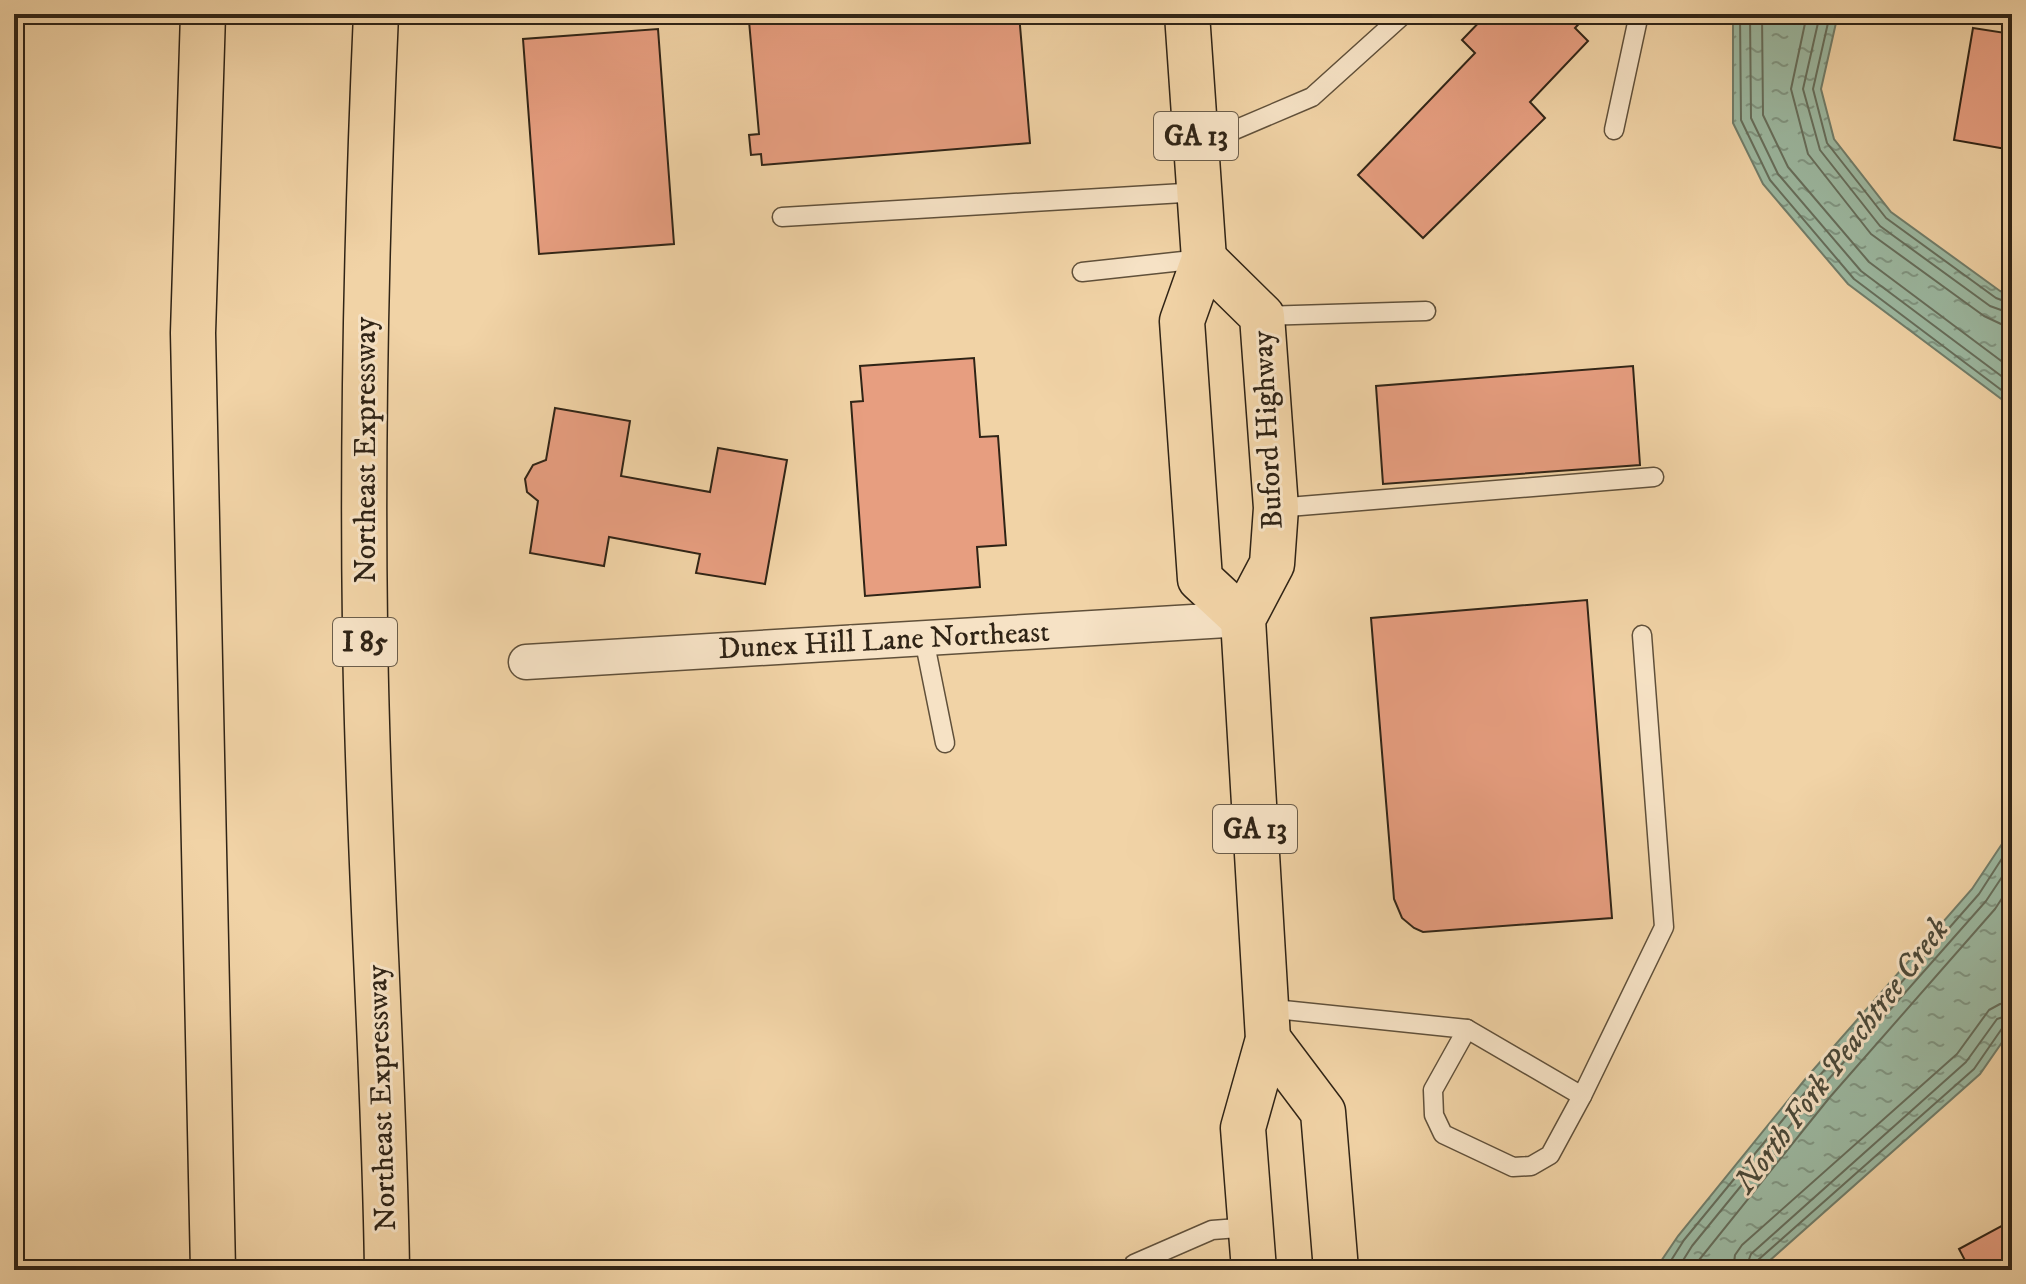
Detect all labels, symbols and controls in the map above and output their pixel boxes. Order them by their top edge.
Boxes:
road number: GA 13 [1154,112,1238,160]
street label: Northeast Expressway [348,316,385,583]
street label: Buford Highway [1244,329,1292,530]
street label: Dunex Hill Lane Northeast [717,614,1051,668]
road number: I 85 [333,618,397,666]
road number: GA 13 [1213,805,1297,853]
water label: North Fork Peachtree Creek [1724,910,1959,1203]
street label: Northeast Expressway [359,963,405,1232]

